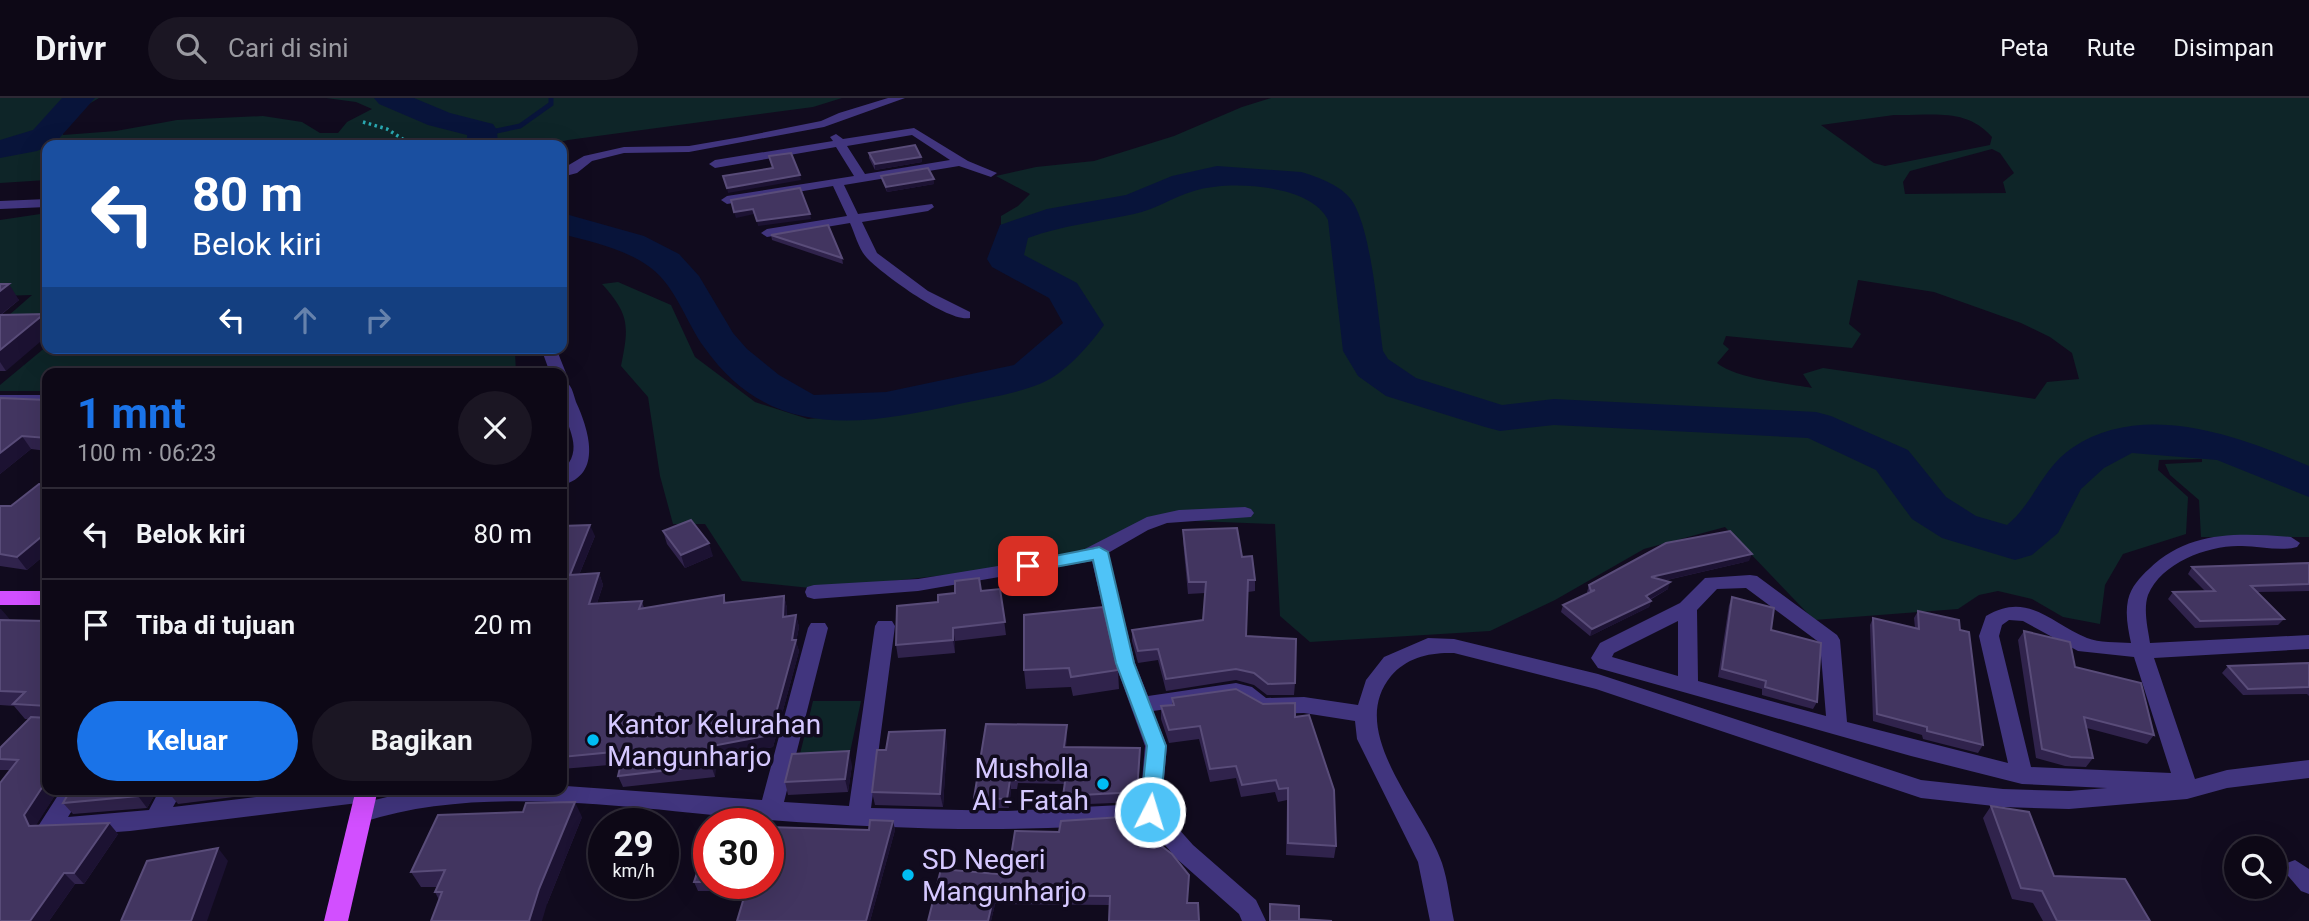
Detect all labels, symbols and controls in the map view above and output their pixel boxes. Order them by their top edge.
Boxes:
search box [148,17,638,80]
text: Drivr [35,29,106,68]
icon: search [172,29,210,67]
text: Cari di sini [228,33,349,63]
text: Peta [2000,34,2049,62]
text: Rute [2087,34,2135,62]
text: Disimpan [2173,34,2274,62]
text: 80 m [192,166,303,223]
icon: left [77,168,168,259]
text: Belok kiri [192,225,322,263]
icon: left [213,301,251,339]
icon: ahead [286,301,324,339]
icon: right [359,301,397,339]
text: 1 mnt [77,389,186,438]
button: close [458,391,532,465]
text: 100 m · 06:23 [77,440,216,467]
icon: left [77,515,115,553]
text: Belok kiri [136,519,246,549]
text: 80 m [474,519,532,549]
pin [998,536,1058,596]
icon: arrive [1009,547,1047,585]
icon: arrive [77,606,115,644]
text: Tiba di tujuan [136,610,295,640]
text: 20 m [474,610,532,640]
button: Keluar [77,701,298,781]
button: Bagikan [312,701,532,781]
place label: Kantor Kelurahan Mangunharjo [607,708,821,773]
marker: Kantor Kelurahan Mangunharjo [585,732,601,748]
place label: Musholla Al - Fatah [972,752,1089,817]
position arrow [1113,775,1187,849]
marker: Musholla Al - Fatah [1095,776,1111,792]
speed limit sign: 30 [693,808,784,899]
text: 29 [613,824,654,865]
map controls [2224,836,2287,899]
button: search [2224,836,2287,899]
place label: SD Negeri Mangunharjo [922,843,1087,908]
text: km/h [612,860,655,881]
marker: SD Negeri Mangunharjo [900,867,916,883]

